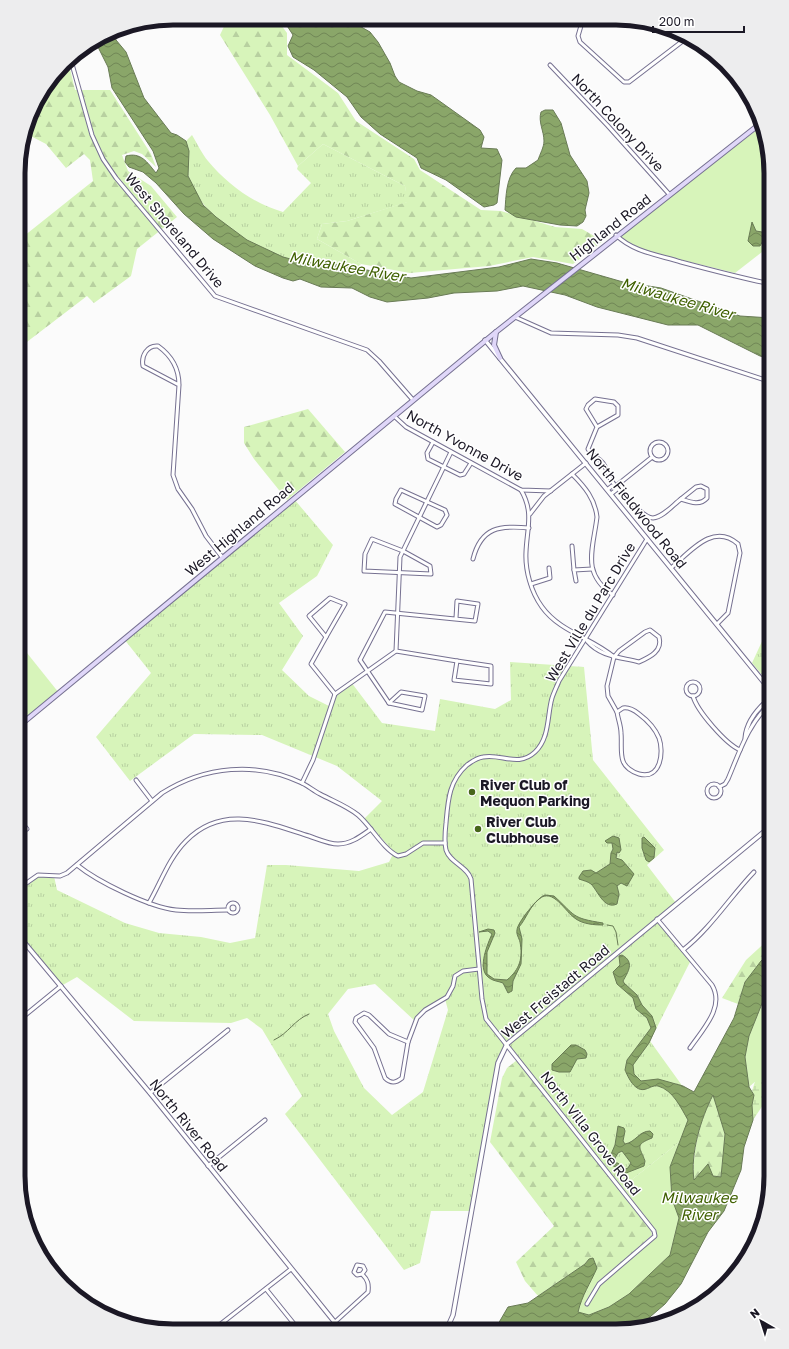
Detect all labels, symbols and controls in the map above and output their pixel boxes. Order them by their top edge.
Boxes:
scale bar [653,8,744,34]
text: 200 m [659,14,694,29]
street label: North Colony Drive [568,70,668,174]
street label: West Shoreland Drive [122,169,228,291]
street label: Highland Road [566,190,654,264]
water label: Milwaukee River [288,247,408,285]
water label: Milwaukee River [619,273,739,323]
street label: North Yvonne Drive [404,406,526,484]
street label: North Fieldwood Road [583,444,691,572]
street label: West Highland Road [181,479,297,579]
street label: West Ville du Parc Drive [542,539,638,685]
place label: River Club of Mequon Parking [480,776,590,809]
marker: River Club of Mequon Parking [467,787,477,797]
place label: River Club Clubhouse [486,813,559,846]
marker: River Club Clubhouse [473,824,483,834]
street label: West Freistadt Road [497,941,613,1041]
street label: North Villa Grove Road [537,1068,645,1198]
street label: North River Road [146,1075,232,1175]
water label: Milwaukee River [661,1188,739,1223]
north arrow [741,1301,781,1341]
text: N [747,1305,762,1321]

